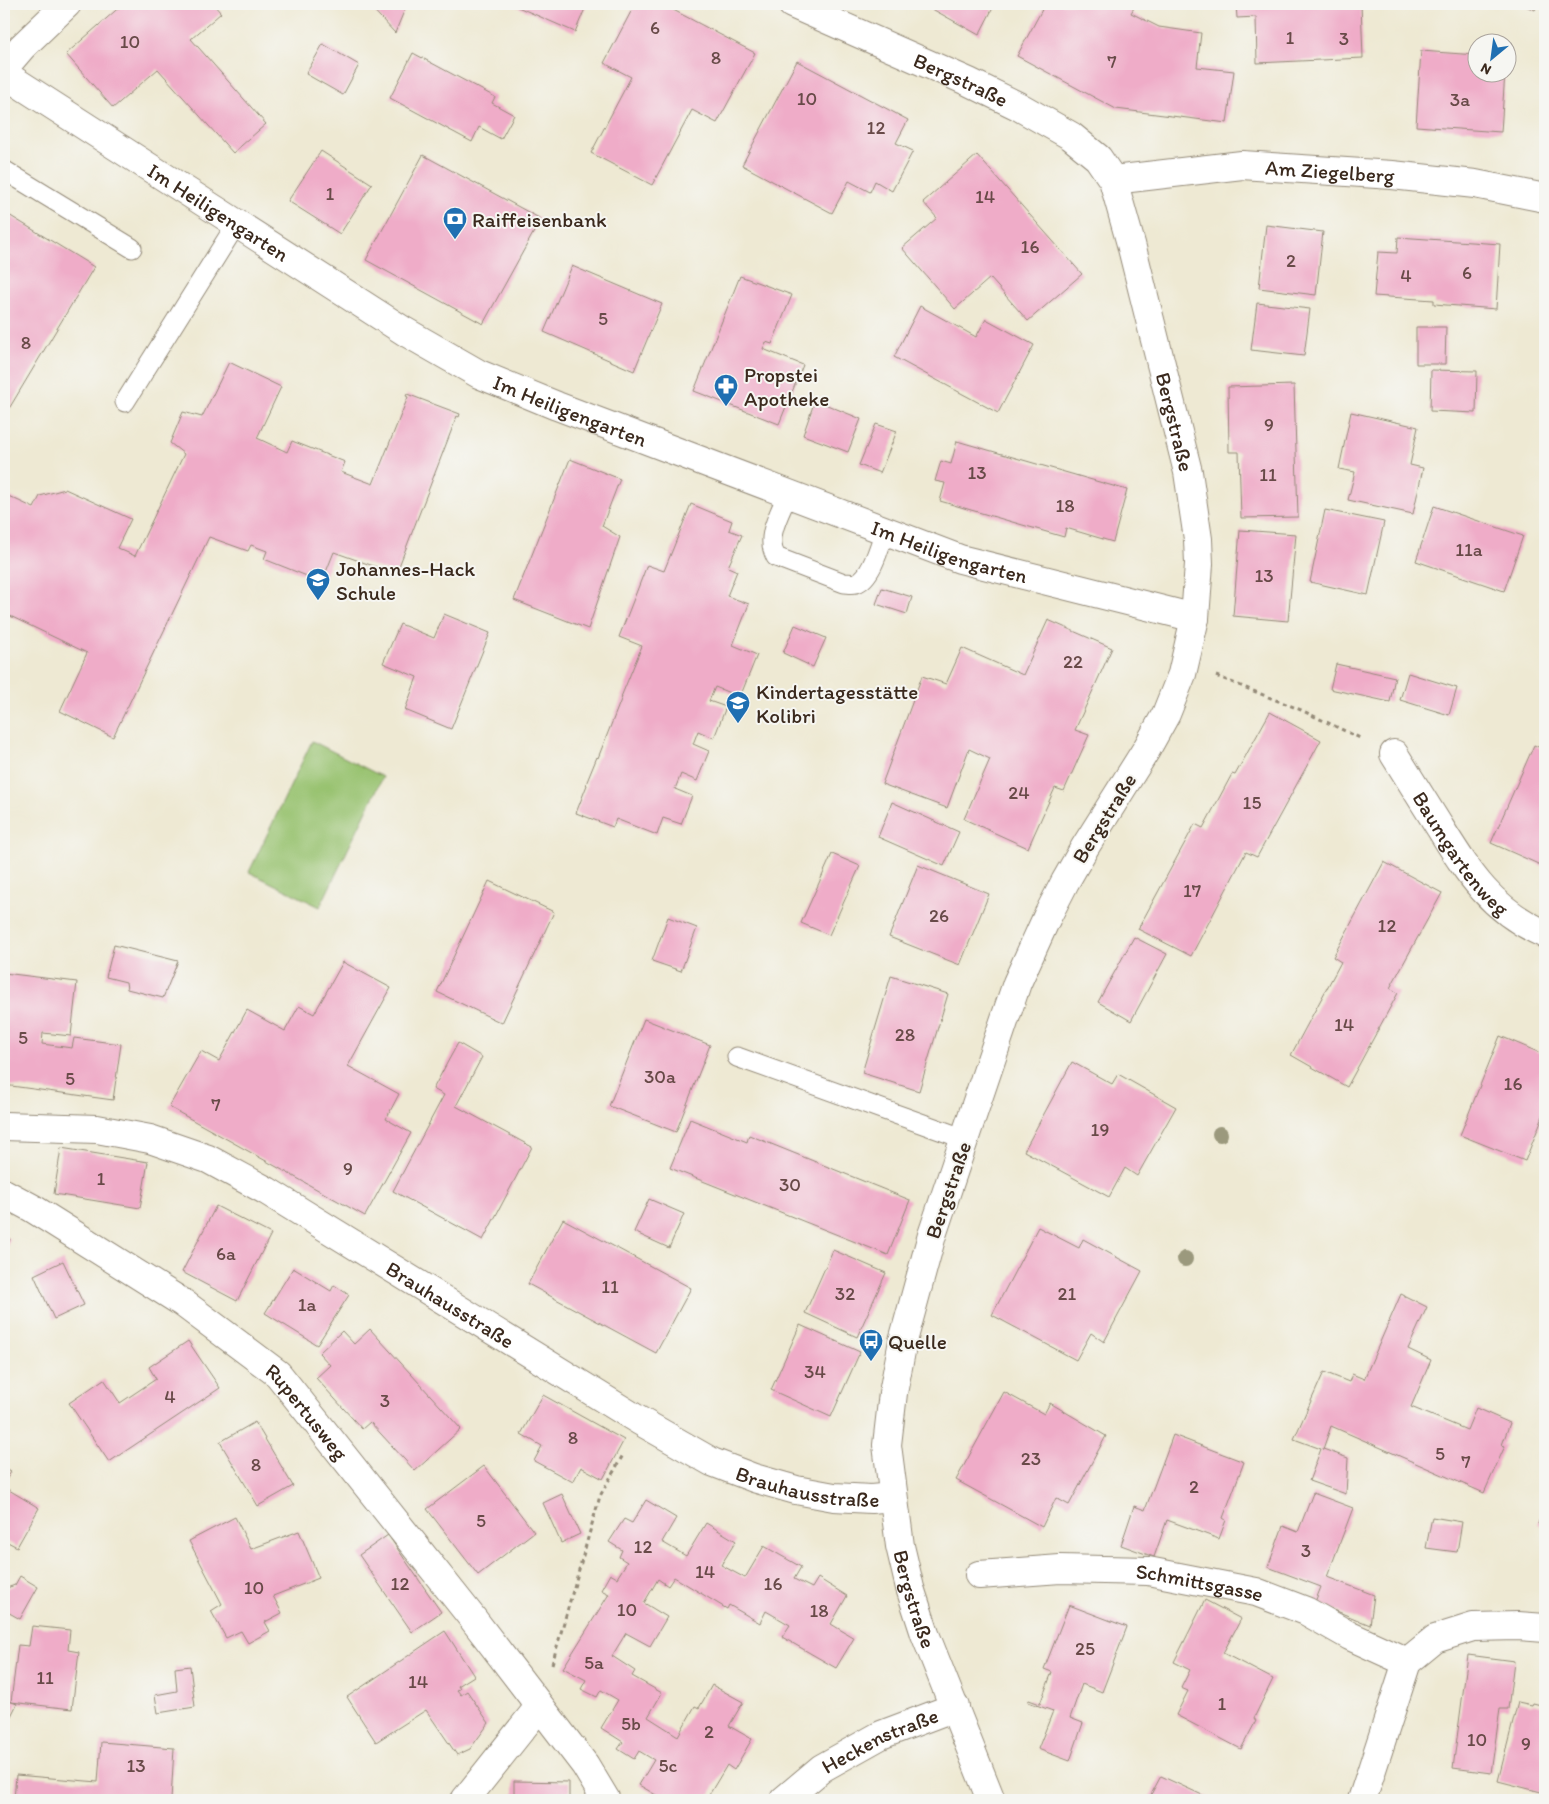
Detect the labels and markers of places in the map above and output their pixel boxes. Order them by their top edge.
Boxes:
bank icon: Raiffeisenbank [442,206,468,240]
place label: Raiffeisenbank [472,207,607,232]
place label: Propstei Apotheke [744,362,829,411]
pharmacy icon: Propstei Apotheke [713,373,739,407]
place label: Johannes-Hack Schule [336,556,475,605]
school or university icon: Johannes-Hack Schule [305,567,331,601]
place label: Kindertagesstätte Kolibri [756,679,918,728]
school or university icon: Kindertagesstätte Kolibri [725,690,751,724]
bus stop icon: Quelle [858,1328,884,1362]
place label: Quelle [888,1329,947,1354]

